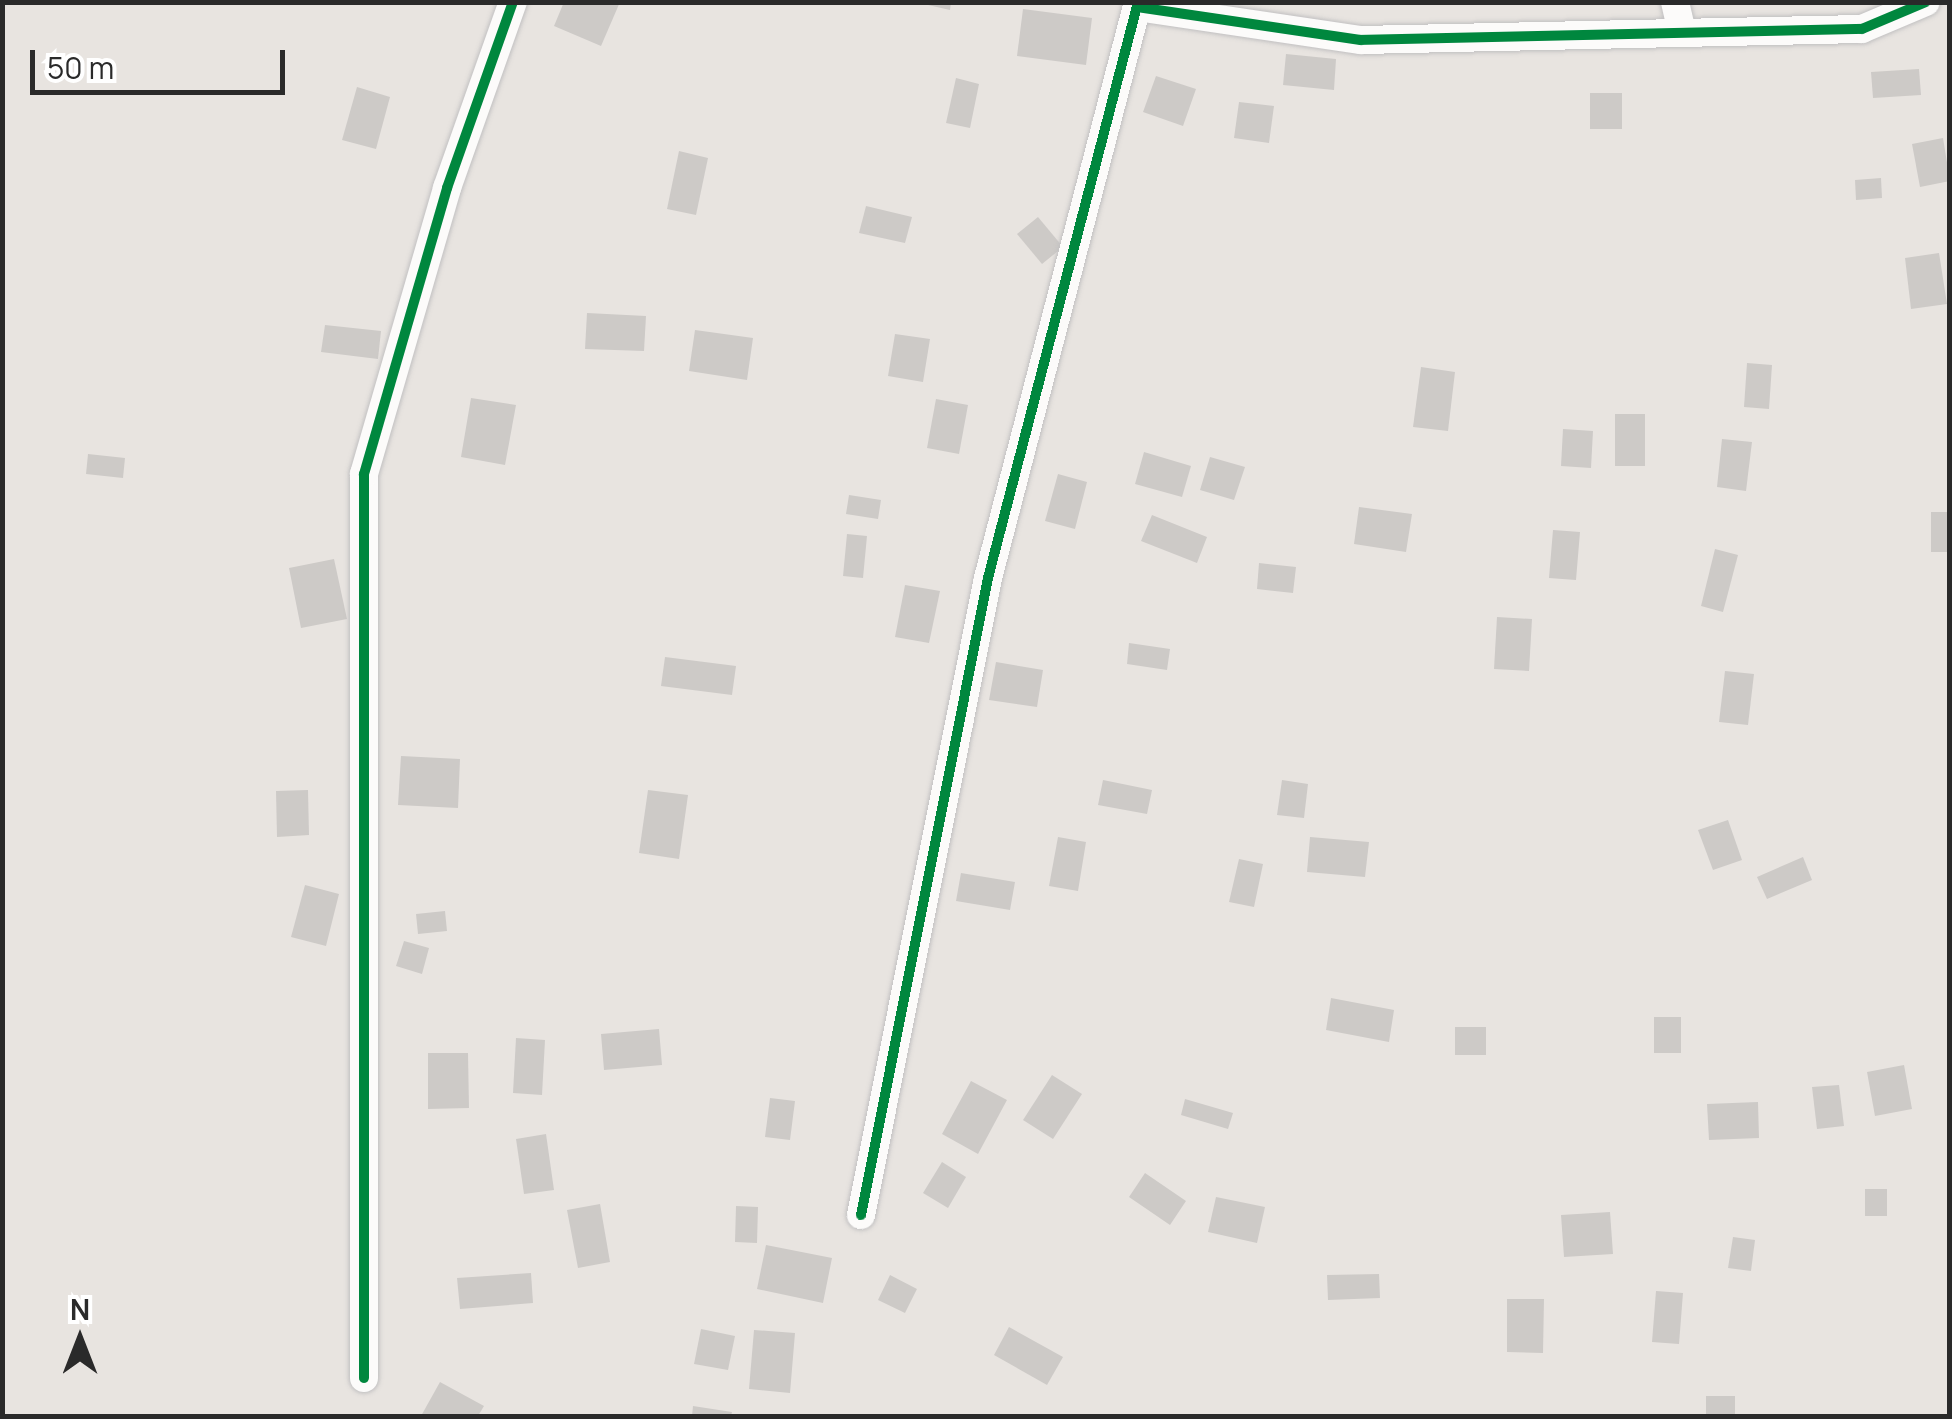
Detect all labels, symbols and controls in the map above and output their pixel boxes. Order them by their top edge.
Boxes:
scale bar [35,30,290,92]
text: 50 m [47,47,114,88]
north arrow [30,1289,130,1389]
text: N [70,1290,90,1328]

